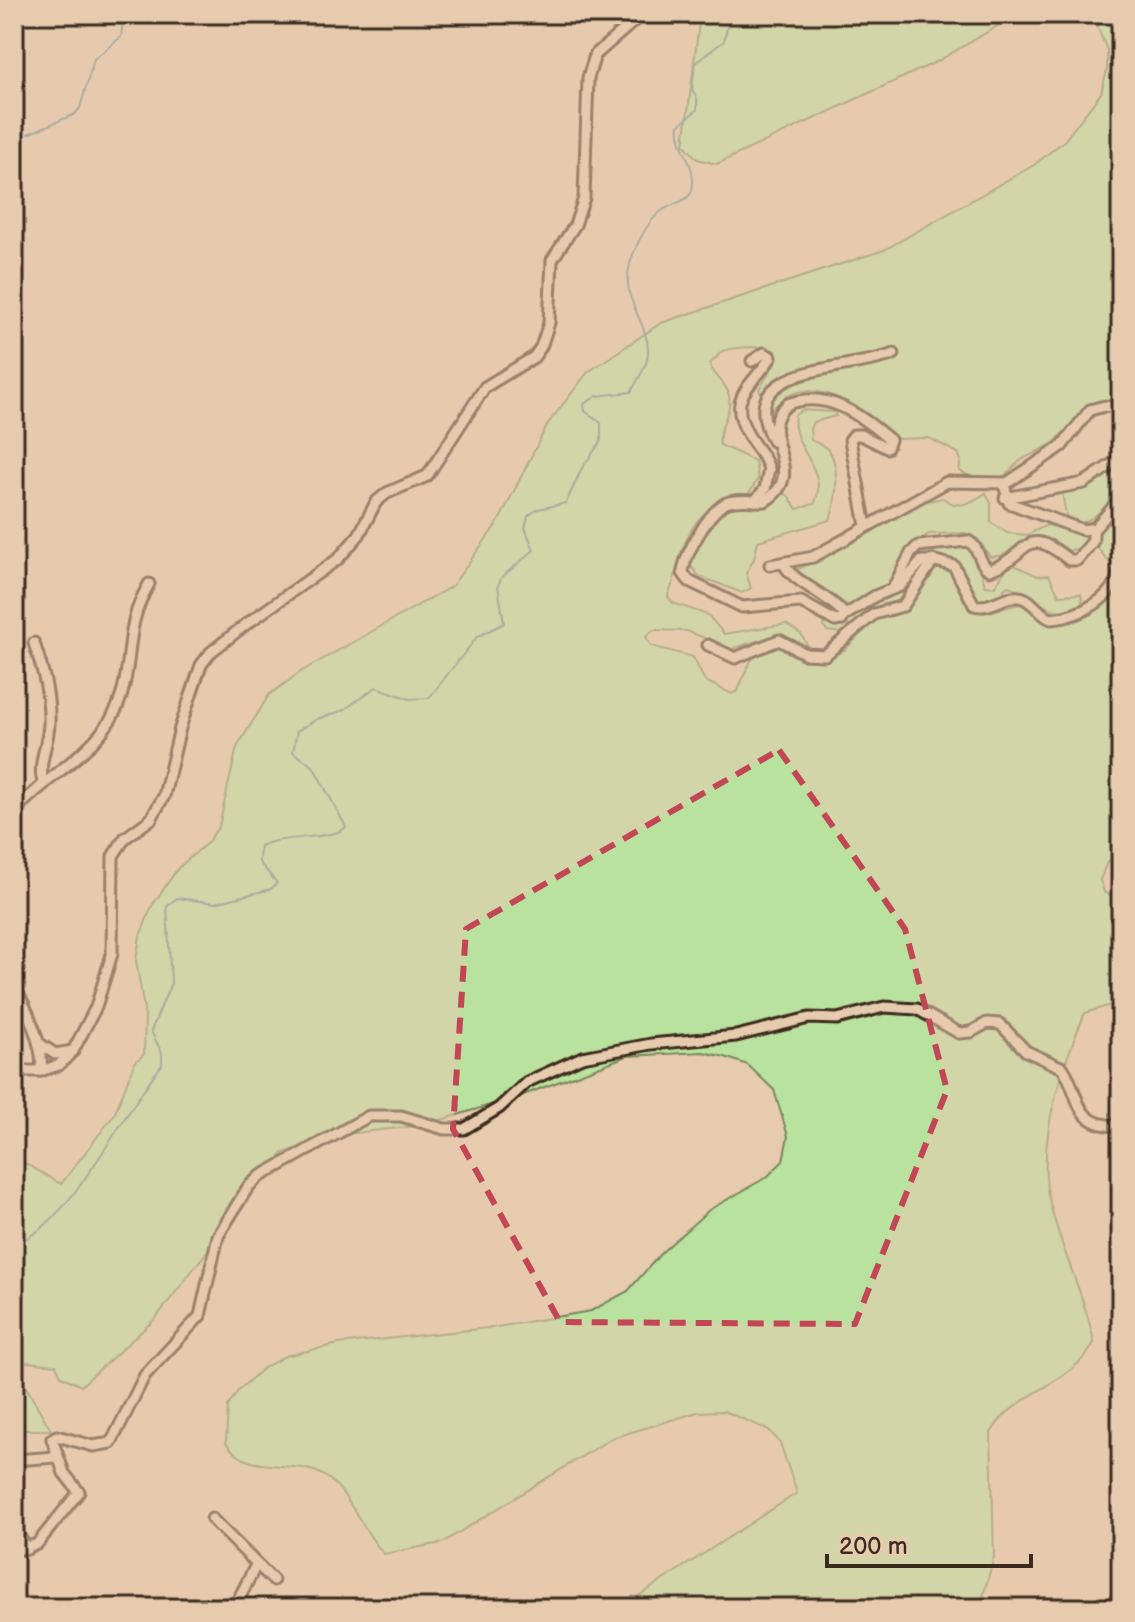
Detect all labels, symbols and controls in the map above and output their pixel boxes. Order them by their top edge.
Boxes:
scale bar [827,1518,1031,1568]
text: 200 m [839,1532,908,1561]

